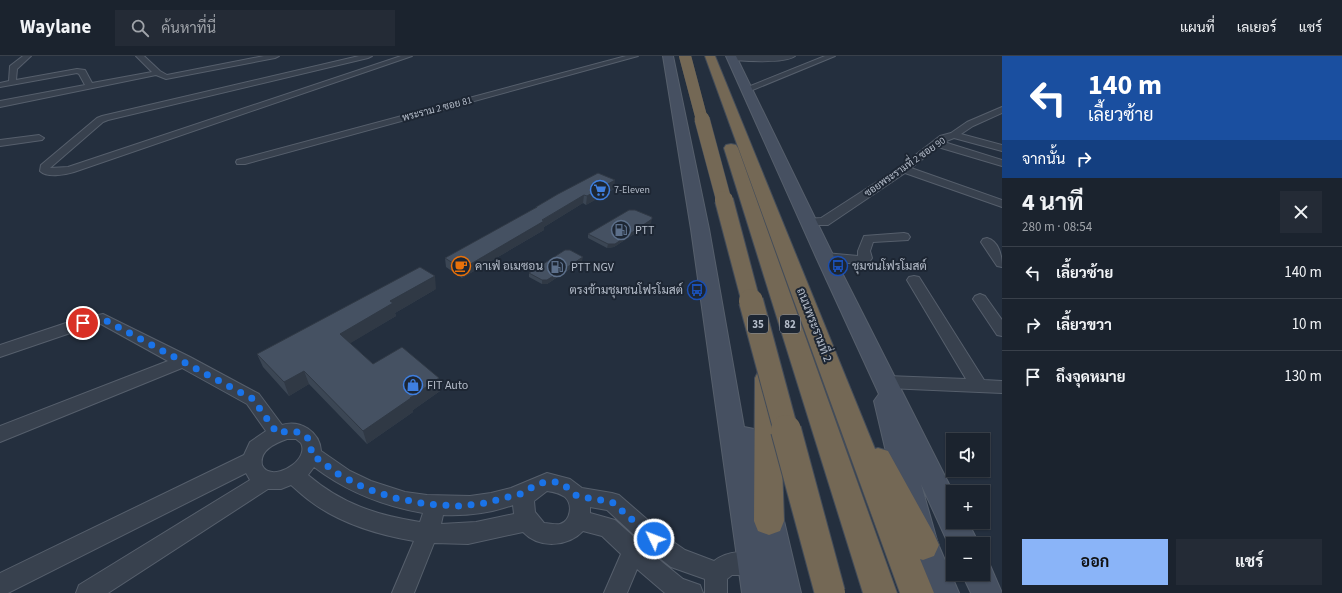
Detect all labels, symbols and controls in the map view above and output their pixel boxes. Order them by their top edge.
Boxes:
search box [115,10,395,46]
text: Waylane [20,14,91,41]
icon: search [129,17,151,39]
text: ค้นหาที่นี่ [161,18,216,39]
text: แผนที่ [1180,18,1215,38]
text: เลเยอร์ [1237,18,1277,38]
text: แชร์ [1299,18,1322,38]
text: 140 m [1088,65,1162,105]
icon: left [1022,72,1074,124]
street label: พระราม 2 ซอย 81 [400,93,474,125]
text: เลี้ยวซ้าย [1088,103,1154,128]
street label: ซอยพระรามที่ 2 ซอย 90 [860,132,948,200]
icon: right [1073,148,1095,170]
text: จากนั้น [1022,149,1065,170]
supermarket icon: 7-Eleven [589,179,611,201]
place label: 7-Eleven [614,183,650,197]
text: 4 นาที [1022,185,1084,220]
button: close [1280,191,1322,233]
text: 280 m · 08:54 [1022,218,1092,236]
fuel station icon: PTT [610,219,632,241]
place label: PTT [635,222,655,239]
cafe icon: คาเฟ่ อเมซอน [450,255,472,277]
bus stop icon: ชุมชนโฟรโมสต์ [827,255,849,277]
fuel station icon: PTT NGV [546,256,568,278]
place label: คาเฟ่ อเมซอน [475,258,543,275]
place label: ชุมชนโฟรโมสต์ [852,258,927,275]
place label: PTT NGV [571,259,615,276]
icon: left [1022,262,1044,284]
text: 140 m [1284,262,1322,283]
text: เลี้ยวซ้าย [1056,263,1113,284]
bus stop icon: ตรงข้ามชุมชนโฟรโมสต์ [686,279,708,301]
place label: ตรงข้ามชุมชนโฟรโมสต์ [569,282,683,299]
street label: ถนนพระรามที่ 2 [792,284,839,365]
pin [66,306,100,340]
icon: arrive [72,312,94,334]
icon: right [1022,314,1044,336]
text: 10 m [1292,314,1322,335]
road number: 35 [748,315,768,333]
road number: 82 [780,315,800,333]
text: เลี้ยวขวา [1056,315,1112,336]
icon: arrive [1022,366,1044,388]
text: 130 m [1284,366,1322,387]
text: ถึงจุดหมาย [1056,367,1126,388]
shop icon: FIT Auto [402,374,424,396]
place label: FIT Auto [427,377,468,394]
map controls [946,433,990,581]
button: sound [946,433,990,477]
button: + [946,485,990,529]
position arrow [633,518,675,560]
button: − [946,537,990,581]
button: ออก [1022,539,1168,585]
button: แชร์ [1176,539,1322,585]

